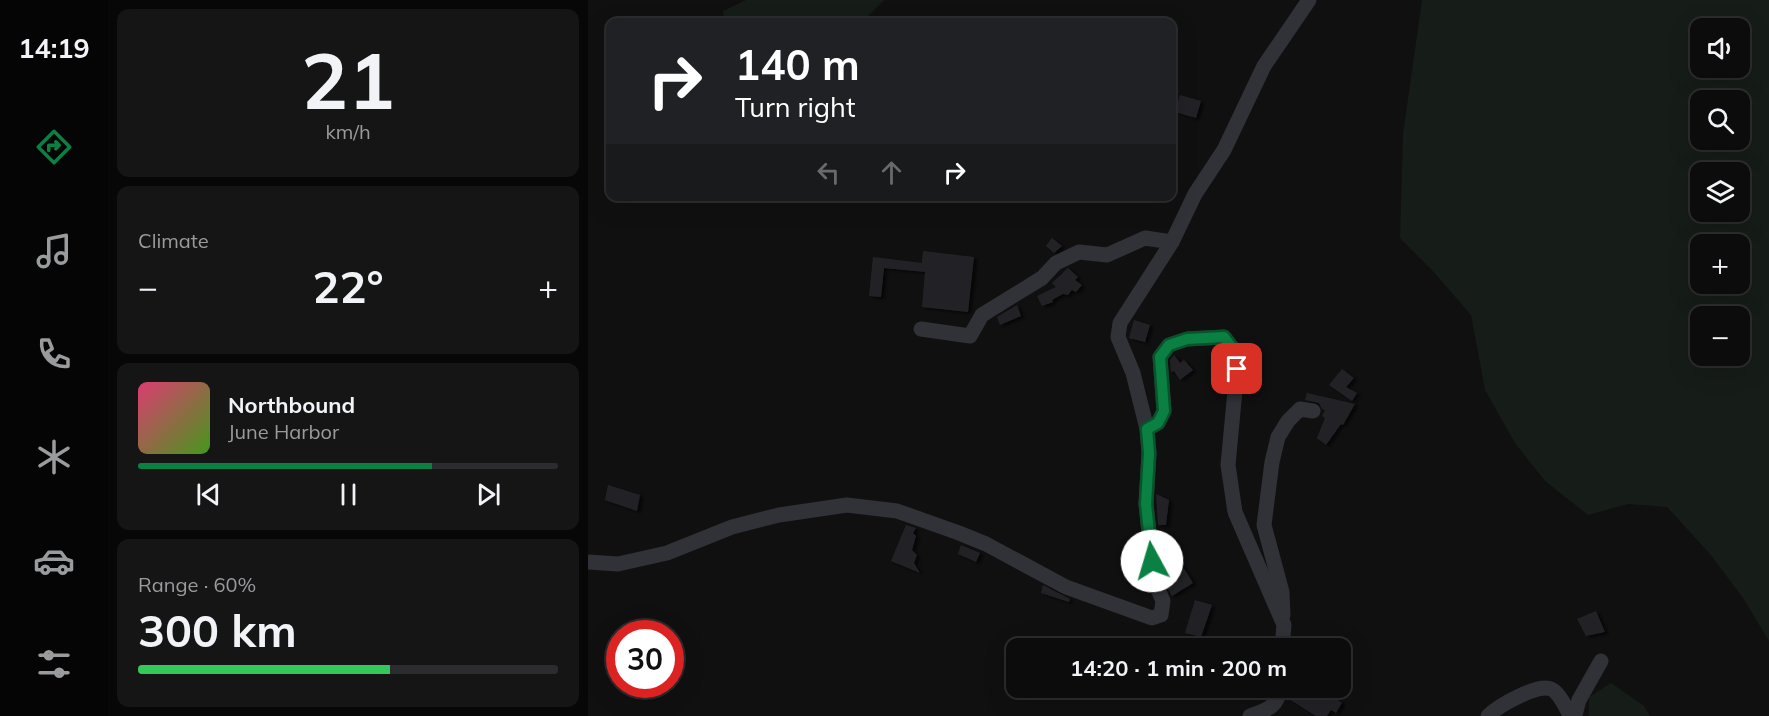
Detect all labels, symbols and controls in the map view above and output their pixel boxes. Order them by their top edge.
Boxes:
map controls [1690,18,1750,366]
button: sound [1690,18,1750,78]
text: 14:19 [18,31,90,65]
text: 21 [301,31,395,129]
text: 140 m [735,38,860,91]
icon: right [636,42,714,120]
text: Turn right [735,90,855,124]
button: search [1690,90,1750,150]
text: km/h [325,119,371,144]
icon: directions [33,126,75,168]
icon: left [812,156,845,189]
icon: ahead [875,156,908,189]
icon: right [938,156,971,189]
button: layers [1690,162,1750,222]
text: Climate [138,228,209,253]
icon: music [33,230,75,272]
button: + [1690,234,1750,294]
text: 22° [312,258,384,314]
text: − [138,266,158,307]
text: + [538,266,558,307]
button: − [1690,306,1750,366]
icon: phone [33,333,75,375]
pin [1211,343,1262,394]
icon: arrive [1220,352,1253,385]
text: Northbound [228,391,355,419]
text: June Harbor [228,419,339,444]
icon: climate [33,436,75,478]
icon: previous [192,478,225,511]
icon: pause [332,478,365,511]
icon: next [472,478,505,511]
position arrow [1120,529,1184,593]
icon: car [33,540,75,582]
text: Range · 60% [138,572,256,597]
text: 300 km [138,602,297,658]
speed limit sign: 30 [606,620,684,698]
icon: filters [33,643,75,685]
text: 14:20 · 1 min · 200 m [1070,654,1287,682]

